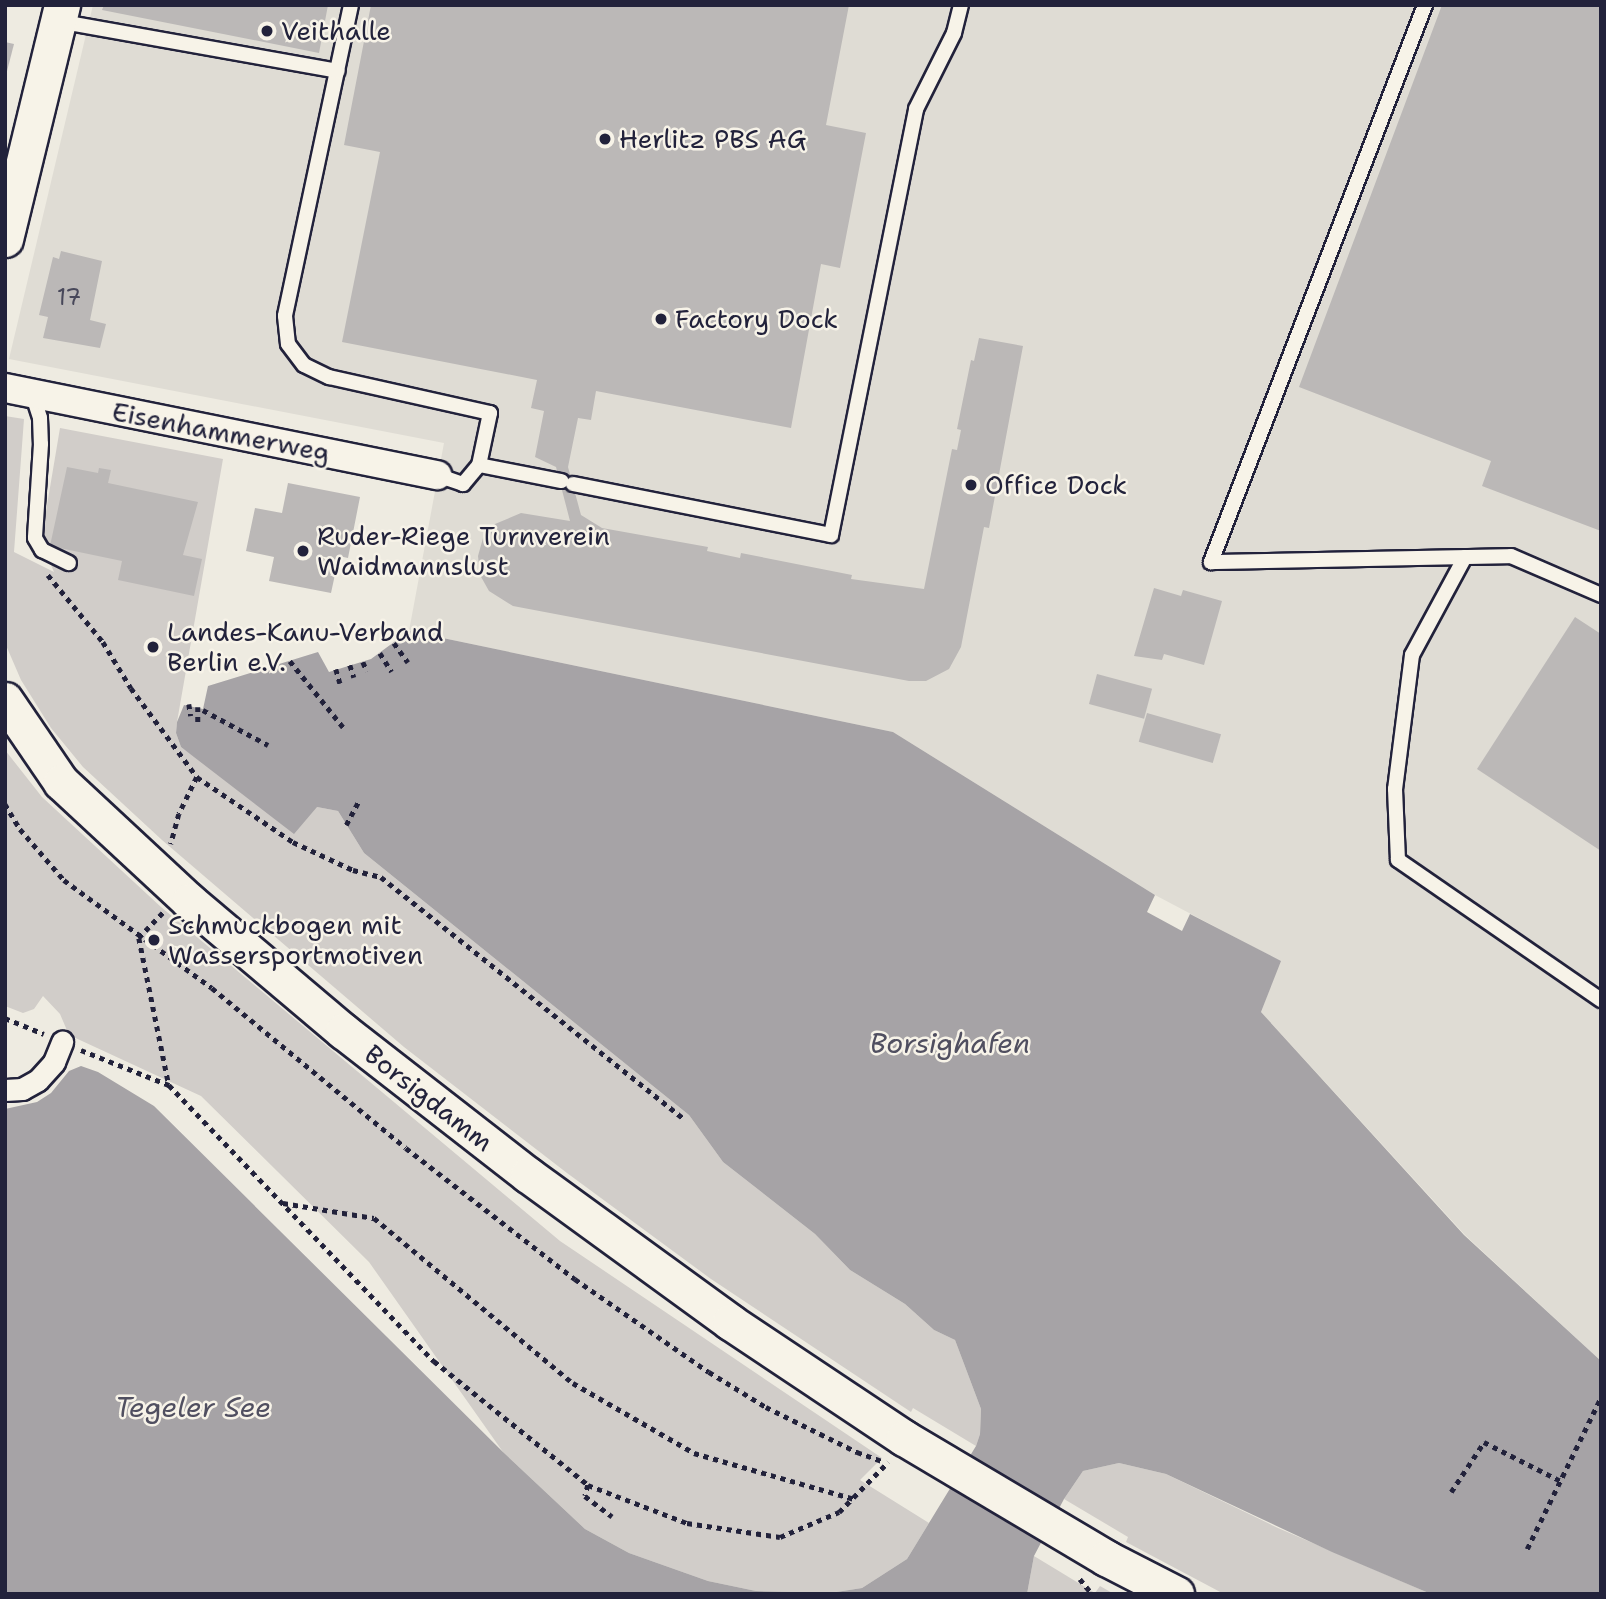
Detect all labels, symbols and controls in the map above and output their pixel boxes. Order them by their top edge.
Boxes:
place label: Veithalle [281,15,391,47]
marker: Veithalle [259,23,275,39]
place label: Herlitz PBS AG [619,123,806,155]
marker: Herlitz PBS AG [597,131,613,147]
house number: 17 [57,283,81,311]
place label: Factory Dock [675,303,838,335]
marker: Factory Dock [653,311,669,327]
street label: Eisenhammerweg [109,396,333,468]
place label: Office Dock [985,469,1127,501]
marker: Office Dock [963,477,979,493]
place label: Ruder-Riege Turnverein Waidmannslust [317,520,610,582]
marker: Ruder-Riege Turnverein Waidmannslust [295,543,311,559]
place label: Landes-Kanu-Verband Berlin e.V. [167,616,443,678]
marker: Landes-Kanu-Verband Berlin e.V. [145,639,161,655]
place label: Schmuckbogen mit Wassersportmotiven [168,909,423,970]
marker: Schmuckbogen mit Wassersportmotiven [146,932,162,948]
water label: Borsighafen [870,1026,1030,1060]
street label: Borsigdamm [359,1038,499,1158]
water label: Tegeler See [115,1390,271,1424]

